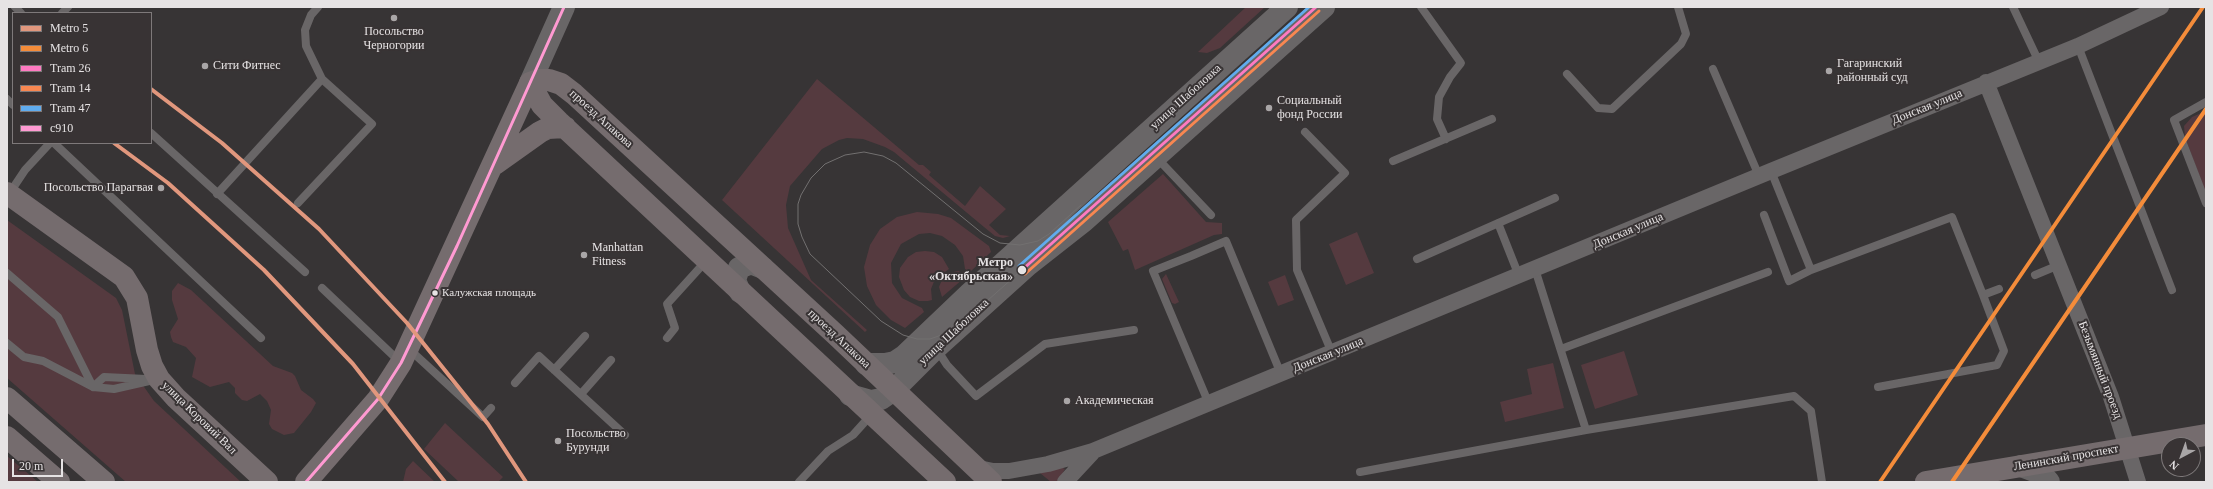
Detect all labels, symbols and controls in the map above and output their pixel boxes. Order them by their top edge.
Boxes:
legend [12,12,152,144]
marker: Посольство Черногории [389,13,399,23]
text: Metro 5 [50,21,88,35]
place label: Посольство Черногории [363,25,425,53]
text: Metro 6 [50,41,88,55]
place label: Гагаринский районный суд [1837,57,1908,85]
place label: Сити Фитнес [213,59,281,73]
text: Tram 26 [50,61,91,75]
marker: Сити Фитнес [200,61,210,71]
street label: улица Шаболовка [1148,61,1224,133]
marker: Гагаринский районный суд [1824,66,1834,76]
text: Tram 14 [50,81,91,95]
street label: Донская улица [1890,86,1964,128]
street label: проезд Апакова [566,87,636,151]
place label: Социальный фонд России [1277,94,1342,122]
text: Tram 47 [50,101,91,115]
marker: Социальный фонд России [1264,103,1274,113]
text: с910 [50,121,73,135]
place label: Посольство Парагвая [44,181,153,195]
marker: Посольство Парагвая [156,183,166,193]
street label: Донская улица [1591,210,1665,252]
place label: Manhattan Fitness [592,241,643,269]
marker: Manhattan Fitness [579,250,589,260]
place label: Метро «Октябрьская» [929,256,1013,284]
marker: Метро «Октябрьская» [1016,264,1028,276]
place label: Калужская площадь [442,286,536,300]
marker: Калужская площадь [430,288,440,298]
street label: улица Шаболовка [916,296,992,368]
street label: проезд Апакова [805,306,873,372]
street label: Безымянный проезд [2075,319,2125,421]
street label: Донская улица [1291,334,1365,376]
street label: улица Коровий Вал [158,378,240,458]
place label: Академическая [1075,394,1154,408]
marker: Академическая [1062,396,1072,406]
place label: Посольство Бурунди [566,427,626,455]
marker: Посольство Бурунди [553,436,563,446]
north arrow [2161,437,2201,477]
street label: Ленинский проспект [2012,442,2120,474]
scale bar [14,451,65,477]
text: N [2167,458,2181,472]
text: 20 m [19,459,43,473]

